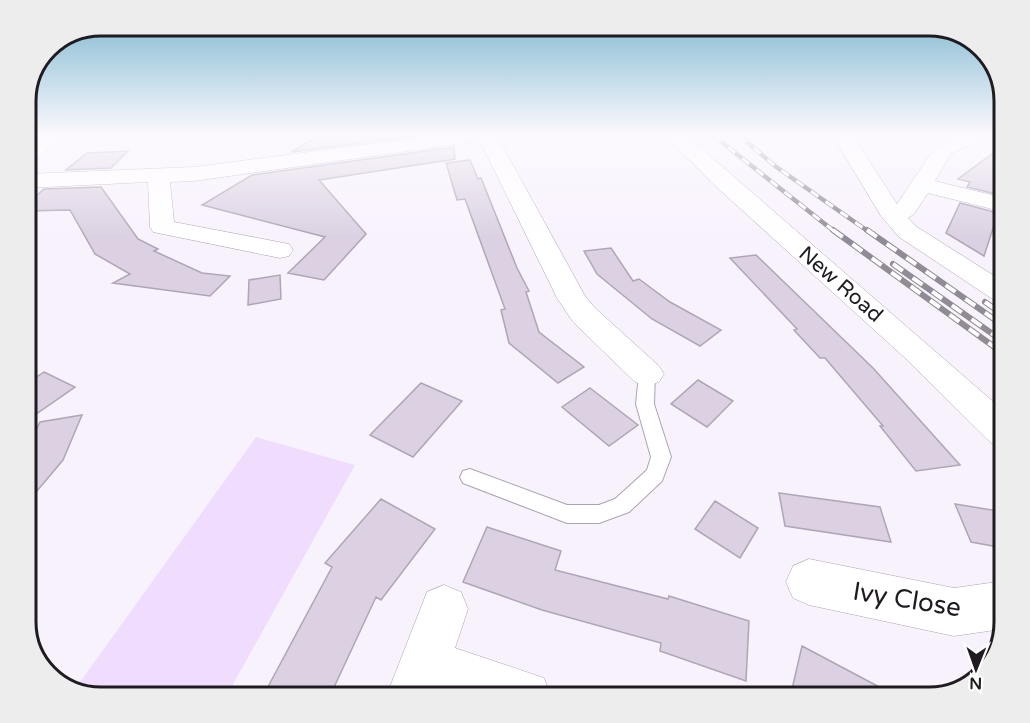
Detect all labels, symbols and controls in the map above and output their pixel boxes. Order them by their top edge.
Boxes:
street label: New Road [794,241,888,328]
street label: Ivy Close [851,576,963,623]
north arrow [946,639,1006,699]
text: N [969,673,982,693]

